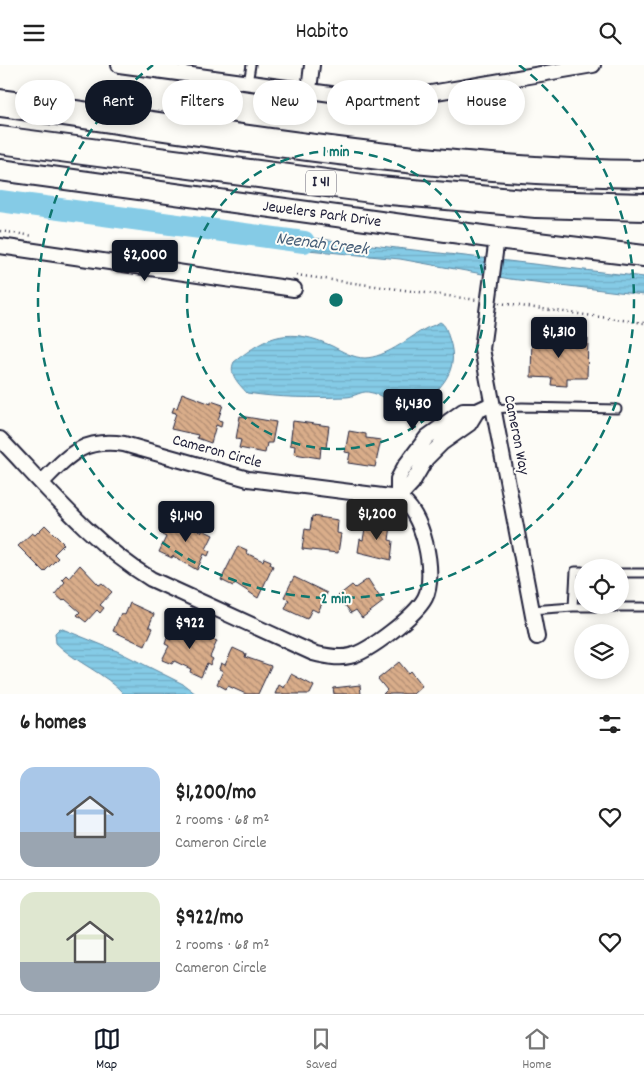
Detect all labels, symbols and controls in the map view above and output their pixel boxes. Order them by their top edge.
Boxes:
text: Habito [295,17,349,48]
icon: menu [20,19,48,47]
icon: search [596,19,624,47]
chip: Buy [15,80,75,125]
chip: Rent [85,80,152,125]
chip: Filters [162,80,243,125]
chip: New [253,80,317,125]
chip: Apartment [327,80,438,125]
chip: House [448,80,525,125]
text: 1 min [323,142,349,164]
road number: I 41 [306,171,336,195]
street label: Jewelers Park Drive [261,195,383,234]
water label: Neenah Creek [274,227,371,263]
pin: $2,000 [104,239,186,282]
text: $2,000 [123,244,167,267]
centre of rings [327,291,345,309]
pin: $1,310 [518,317,600,359]
text: $1,310 [542,321,576,344]
pin: $1,430 [372,389,454,431]
text: $1,430 [394,393,432,416]
street label: Cameron Way [497,393,535,477]
street label: Cameron Circle [170,429,264,475]
pin: $1,200 [336,499,418,541]
pin: $1,140 [145,501,227,543]
text: $1,200 [357,503,397,526]
text: $1,140 [169,505,203,528]
map controls [574,559,629,679]
button: locate [574,559,629,614]
text: 2 min [321,589,351,611]
pin: $922 [160,607,220,650]
text: $922 [175,612,205,635]
button: layers [574,624,629,679]
text: 6 homes [20,709,87,739]
icon: filters [596,710,624,738]
text: $1,200/mo [175,779,256,809]
icon: home [60,787,120,847]
icon: heart [596,803,624,831]
text: 2 rooms · 68 m² [175,809,269,832]
text: Cameron Circle [175,832,267,855]
text: $922/mo [175,904,243,934]
icon: home [60,912,120,972]
icon: heart [596,928,624,956]
text: 2 rooms · 68 m² [175,934,269,957]
text: Cameron Circle [175,957,267,980]
tab: Map [93,1025,121,1075]
tab: Saved [306,1025,337,1075]
tab: Home [522,1025,551,1075]

